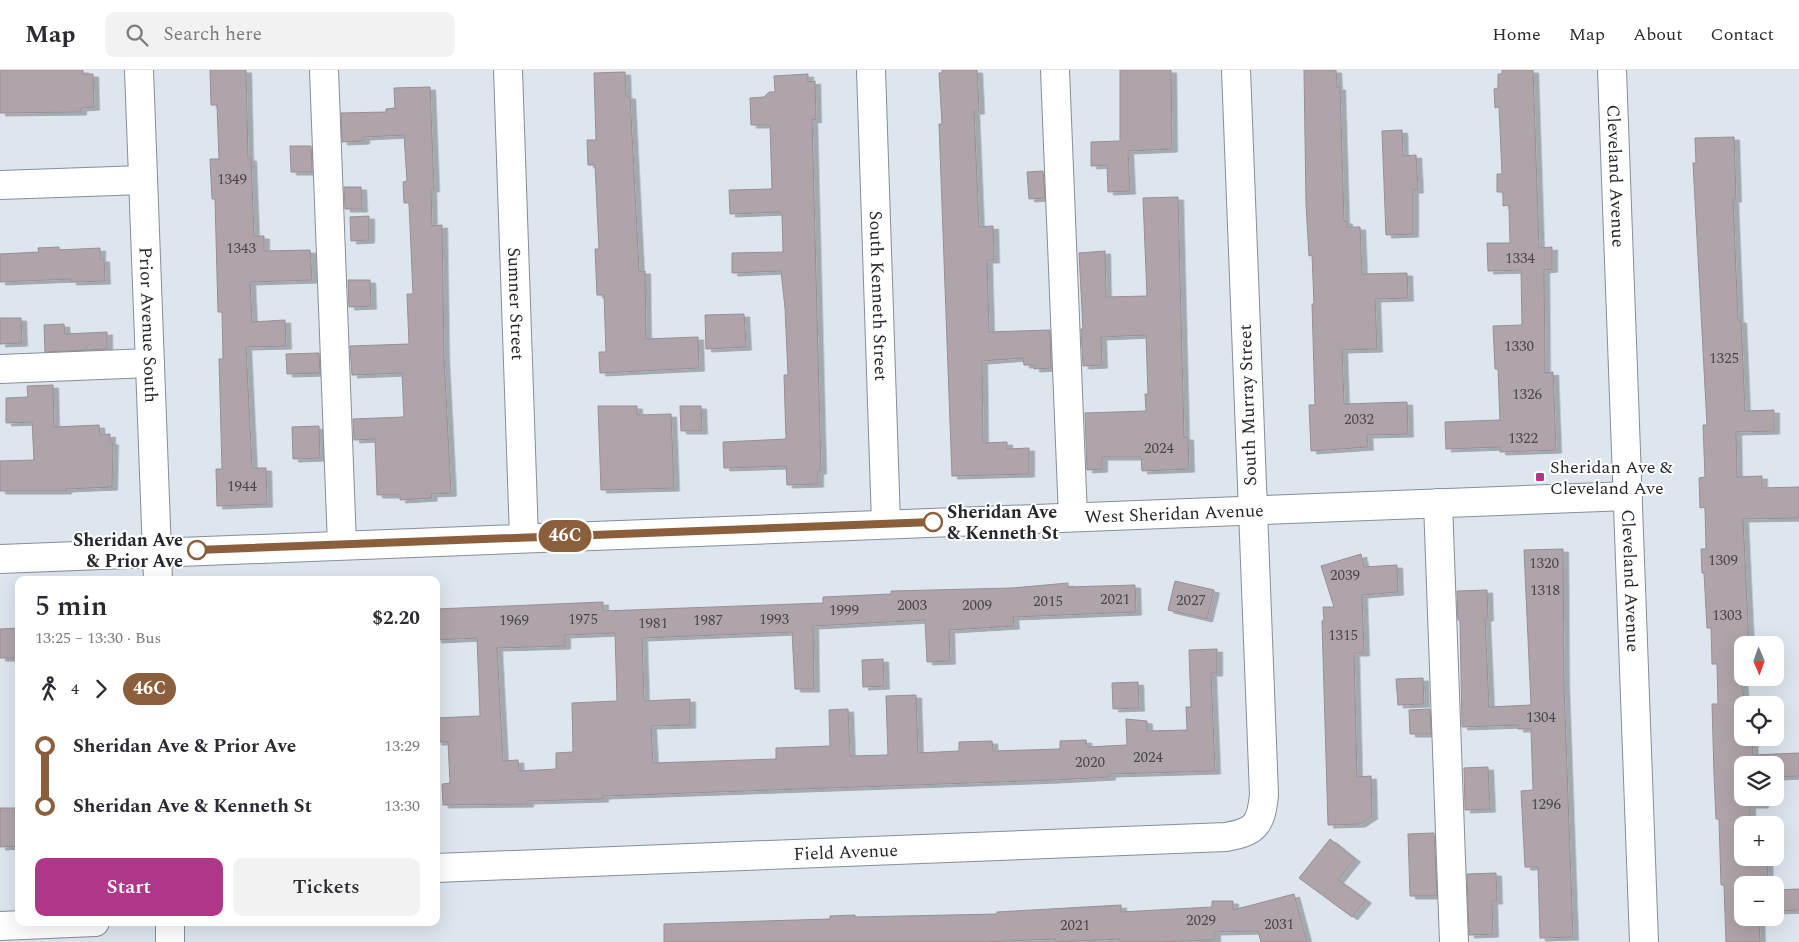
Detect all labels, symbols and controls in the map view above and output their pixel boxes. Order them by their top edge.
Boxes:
search box [105,12,455,57]
text: Map [25,17,75,53]
text: Search here [163,20,262,49]
icon: search [123,21,151,49]
text: Home [1492,21,1541,48]
text: Map [1569,21,1605,48]
text: About [1633,21,1683,48]
text: Contact [1711,21,1774,48]
street label: Cleveland Avenue [1600,104,1632,248]
house number: 1349 [217,168,247,191]
street label: South Kenneth Street [862,210,895,382]
house number: 1343 [226,237,256,260]
street label: Prior Avenue South [132,246,165,403]
street label: Sumner Street [501,247,531,361]
house number: 1334 [1505,247,1535,270]
street label: South Murray Street [1232,324,1264,486]
house number: 1330 [1504,335,1534,358]
house number: 1325 [1709,347,1739,370]
house number: 1326 [1512,383,1542,406]
house number: 2032 [1344,408,1374,431]
house number: 1322 [1508,427,1538,450]
house number: 2024 [1144,437,1174,460]
place label: Sheridan Ave & Cleveland Ave [1550,454,1673,502]
marker: Sheridan Ave & Cleveland Ave [1534,471,1546,483]
house number: 1944 [227,475,257,498]
street label: West Sheridan Avenue [1084,497,1264,531]
place label: Sheridan Ave & Kenneth St [947,499,1059,547]
street label: Cleveland Avenue [1615,509,1647,653]
marker: Sheridan Ave & Kenneth St [923,512,943,532]
line badge: 46C [536,520,594,552]
text: 46C [549,522,582,549]
place label: Sheridan Ave & Prior Ave [73,527,183,575]
marker: Sheridan Ave & Prior Ave [187,540,207,560]
house number: 1309 [1708,549,1738,572]
house number: 1320 [1529,552,1559,575]
house number: 2039 [1330,564,1360,587]
house number: 1318 [1530,579,1560,602]
text: 5 min [35,585,108,628]
house number: 2021 [1100,588,1130,611]
house number: 2027 [1176,589,1206,612]
house number: 2015 [1033,590,1063,613]
house number: 2003 [897,594,927,617]
house number: 2009 [962,594,992,617]
house number: 1999 [829,599,859,622]
text: $2.20 [372,604,420,633]
house number: 1303 [1712,604,1742,627]
house number: 1975 [568,608,598,631]
house number: 1993 [759,608,789,631]
house number: 1969 [499,609,529,632]
house number: 1987 [693,609,723,632]
house number: 1981 [638,612,668,635]
house number: 1315 [1328,624,1358,647]
text: 13:25 – 13:30 · Bus [35,626,161,650]
north arrow [1734,636,1784,686]
map controls [1734,636,1784,926]
icon: walk [35,675,63,703]
icon: forward [87,675,115,703]
text: 46C [133,675,166,702]
text: 4 [71,677,79,701]
button: locate [1734,696,1784,746]
house number: 1304 [1526,706,1556,729]
text: Sheridan Ave & Prior Ave [73,732,296,761]
text: 13:29 [384,734,420,758]
house number: 2024 [1133,746,1163,769]
house number: 2020 [1075,751,1105,774]
button: layers [1734,756,1784,806]
text: Sheridan Ave & Kenneth St [73,792,312,821]
house number: 1296 [1531,793,1561,816]
text: 13:30 [384,794,420,818]
button: + [1734,816,1784,866]
street label: Field Avenue [793,836,898,867]
button: Start [35,858,223,916]
button: Tickets [233,858,420,916]
button: − [1734,876,1784,926]
house number: 2029 [1186,909,1216,932]
house number: 2031 [1264,913,1294,936]
house number: 2021 [1060,914,1090,937]

